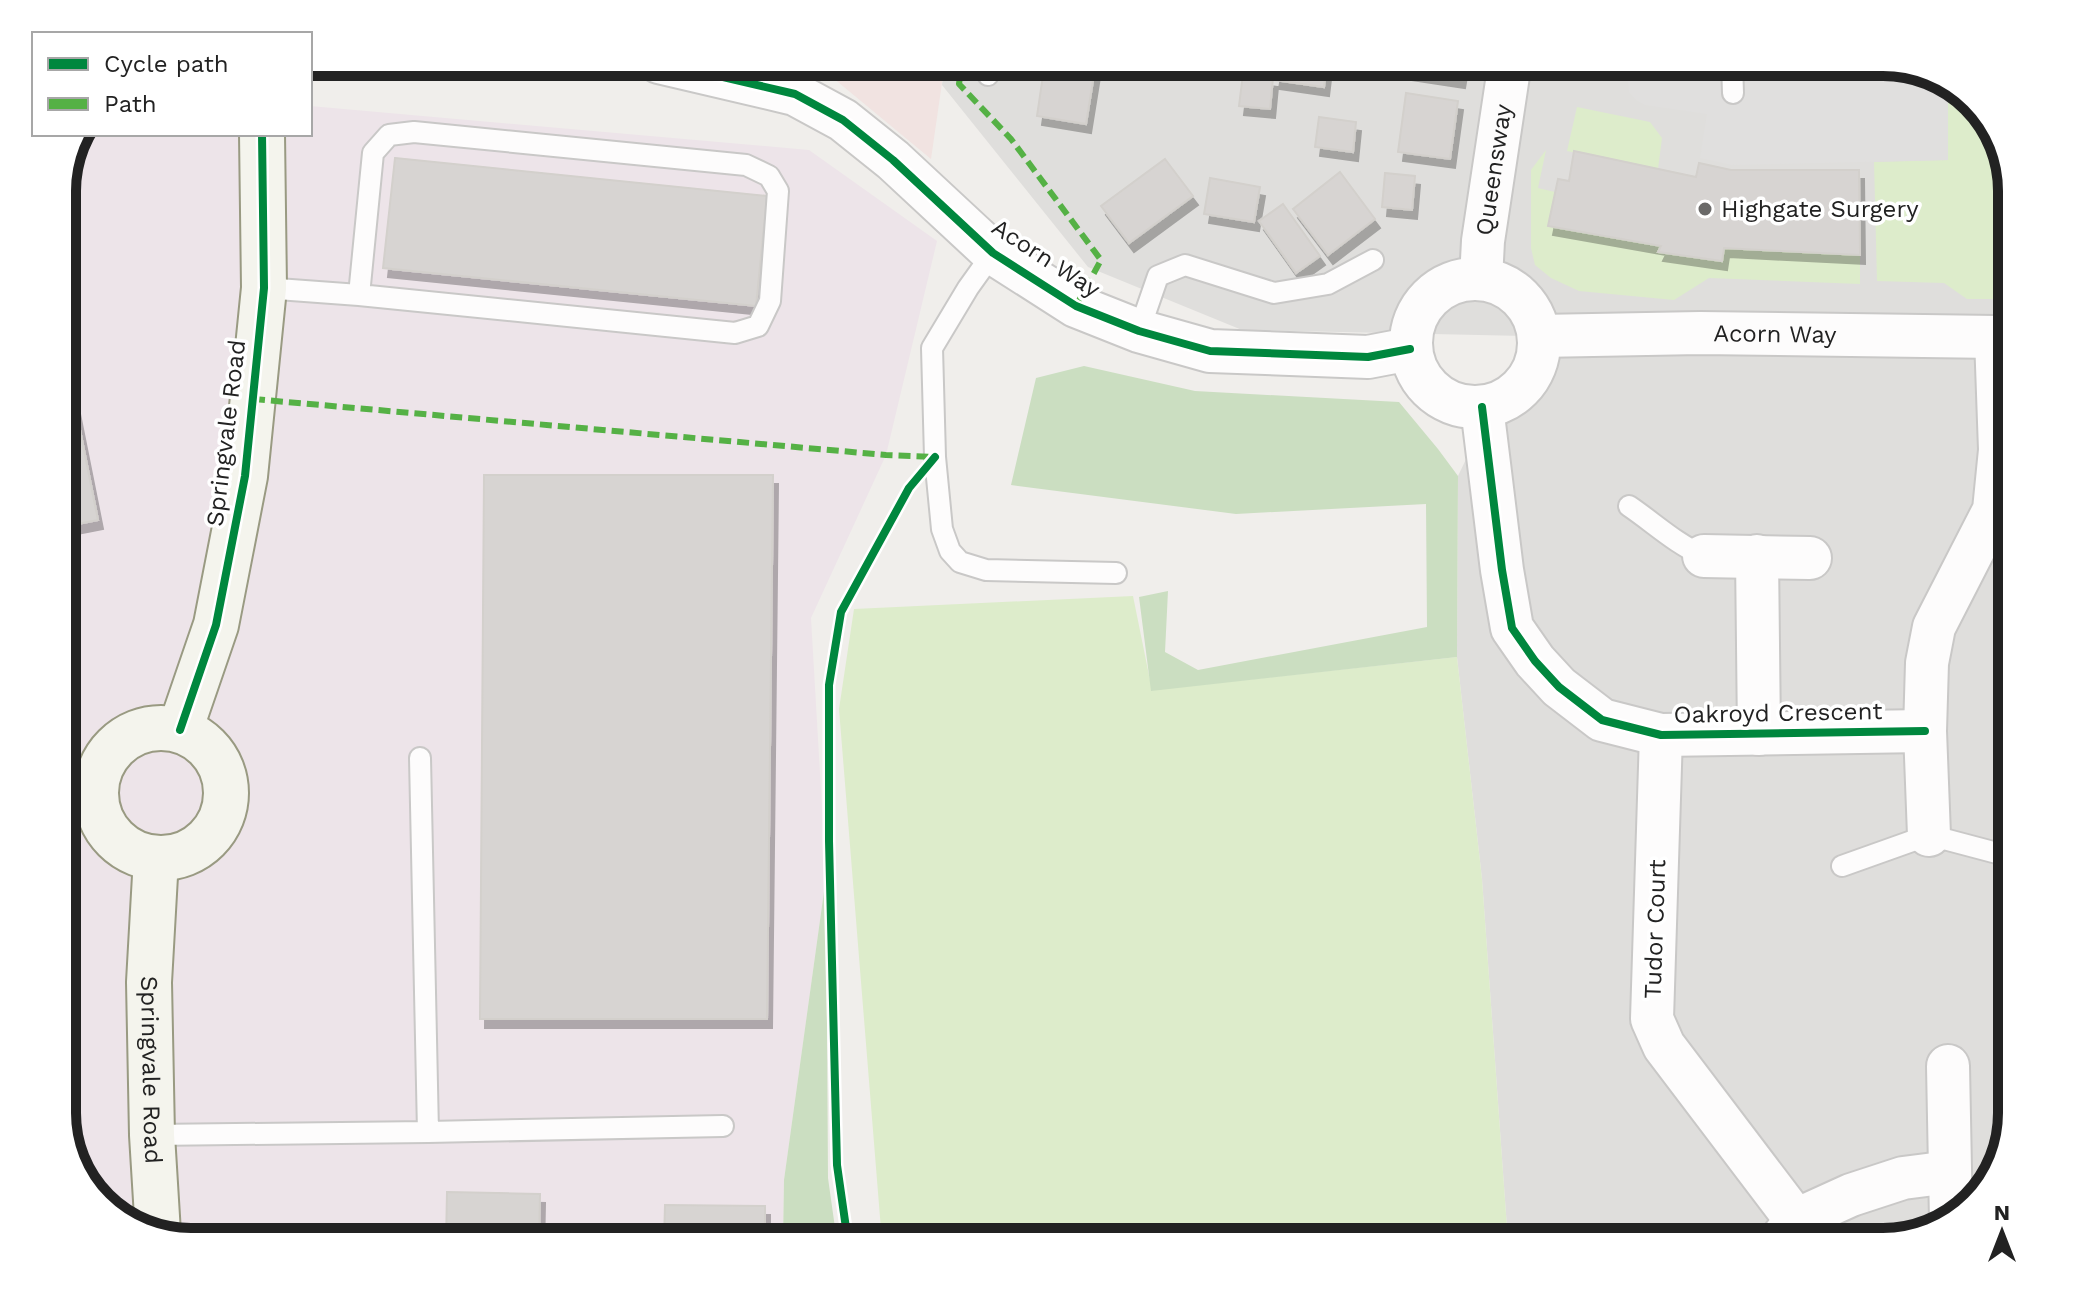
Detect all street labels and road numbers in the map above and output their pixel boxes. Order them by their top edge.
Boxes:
street label: Queensway [1470,102,1518,237]
street label: Acorn Way [987,213,1106,304]
street label: Acorn Way [1713,319,1837,349]
street label: Springvale Road [201,338,251,528]
street label: Oakroyd Crescent [1673,697,1883,729]
street label: Tudor Court [1639,859,1671,999]
street label: Springvale Road [135,976,168,1165]

